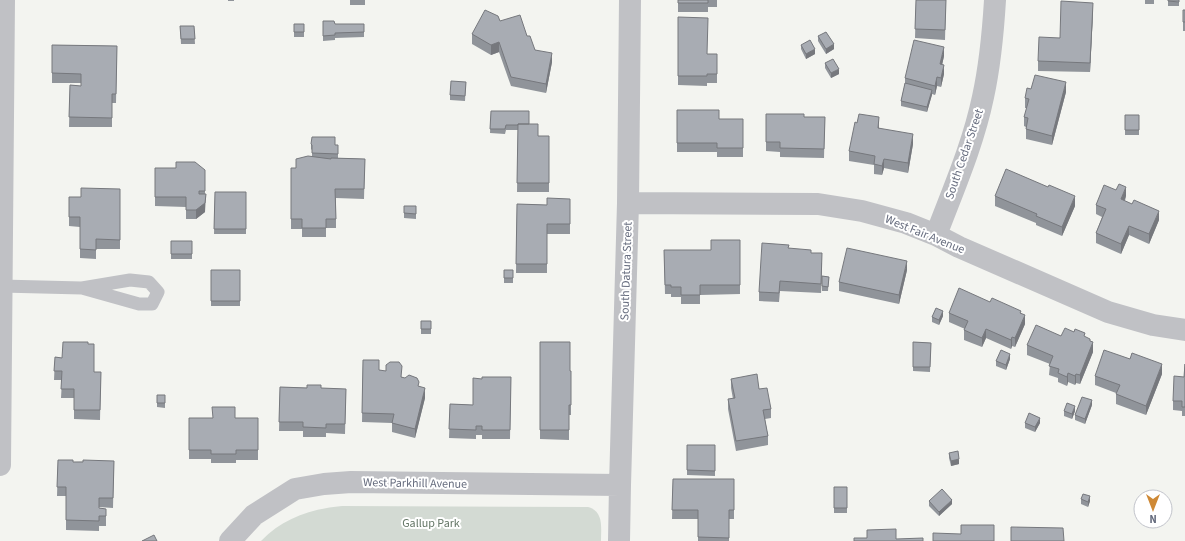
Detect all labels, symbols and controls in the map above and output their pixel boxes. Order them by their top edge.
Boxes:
street label: South Cedar Street [941,107,988,202]
street label: West Fair Avenue [882,211,967,258]
street label: South Datura Street [616,221,637,321]
street label: West Parkhill Avenue [363,474,467,493]
north arrow [1133,489,1173,529]
text: N [1149,511,1157,526]
park label: Gallup Park [402,515,460,532]

